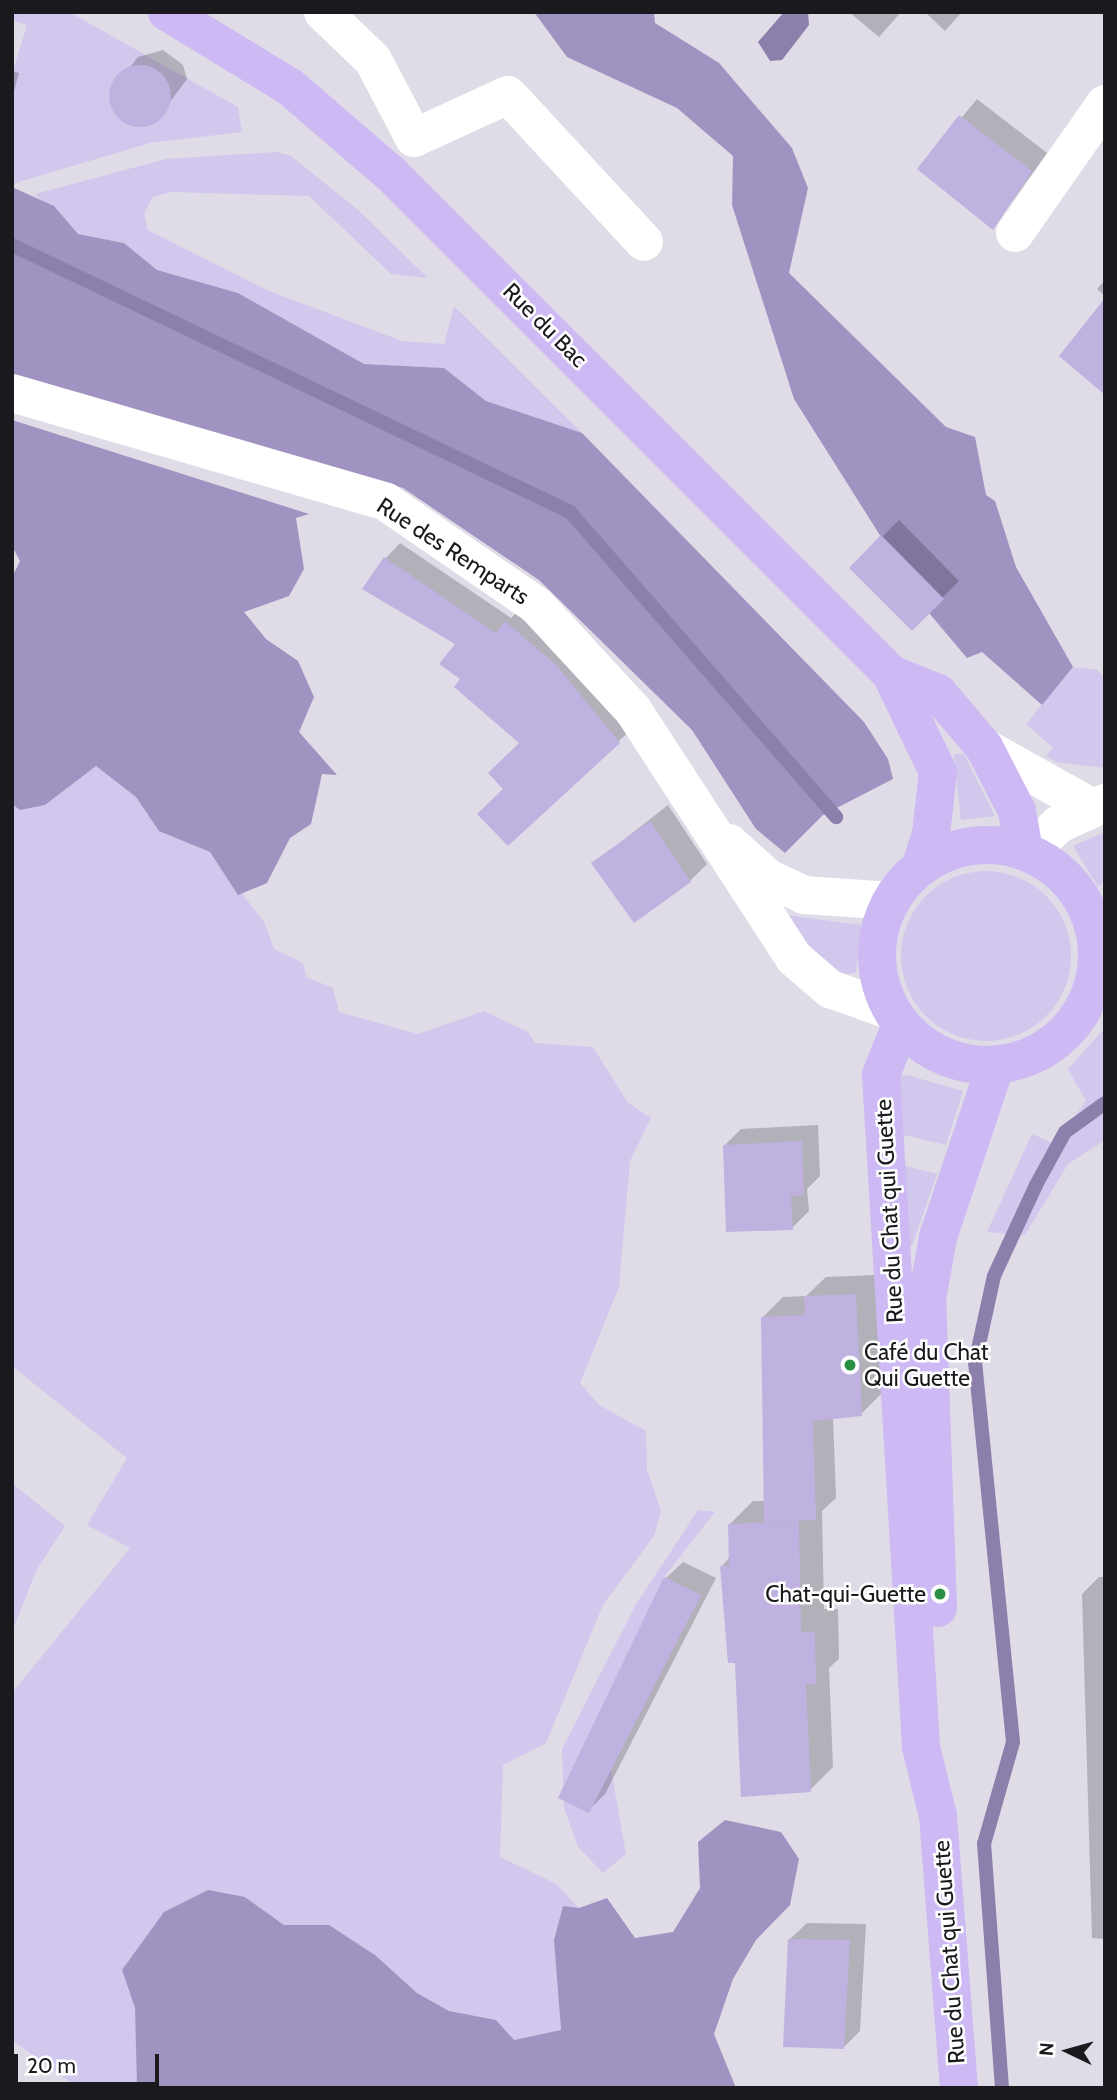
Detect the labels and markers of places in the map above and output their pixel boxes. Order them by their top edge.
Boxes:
place label: Café du Chat Qui Guette [864,1338,989,1392]
marker: Café du Chat Qui Guette [842,1357,858,1373]
place label: Chat-qui-Guette [765,1580,926,1608]
marker: Chat-qui-Guette [932,1586,948,1602]

